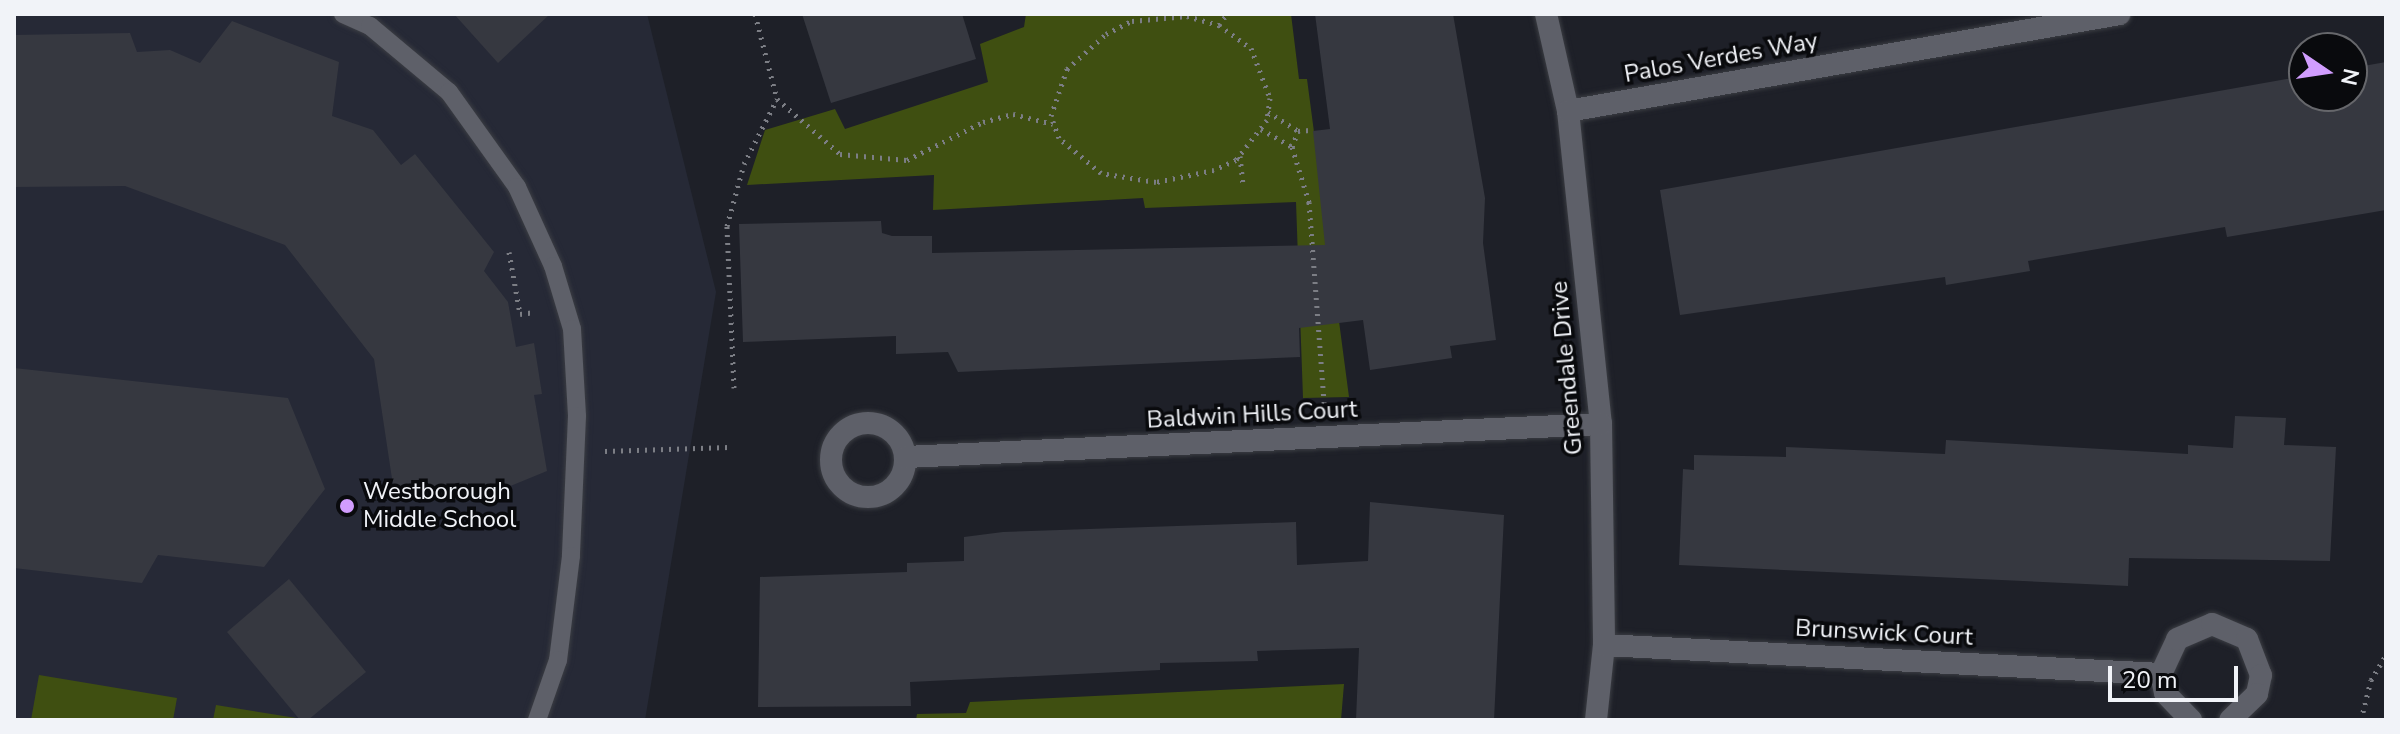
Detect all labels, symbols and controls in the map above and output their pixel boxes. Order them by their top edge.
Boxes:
street label: Palos Verdes Way [1622,27,1820,89]
north arrow [2288,32,2368,112]
text: N [2333,66,2366,88]
street label: Greendale Drive [1545,280,1589,456]
street label: Baldwin Hills Court [1146,395,1358,435]
place label: Westborough Middle School [363,478,516,534]
marker: Westborough Middle School [338,497,356,515]
street label: Brunswick Court [1794,614,1974,652]
scale bar [2112,650,2242,700]
text: 20 m [2122,664,2178,696]

